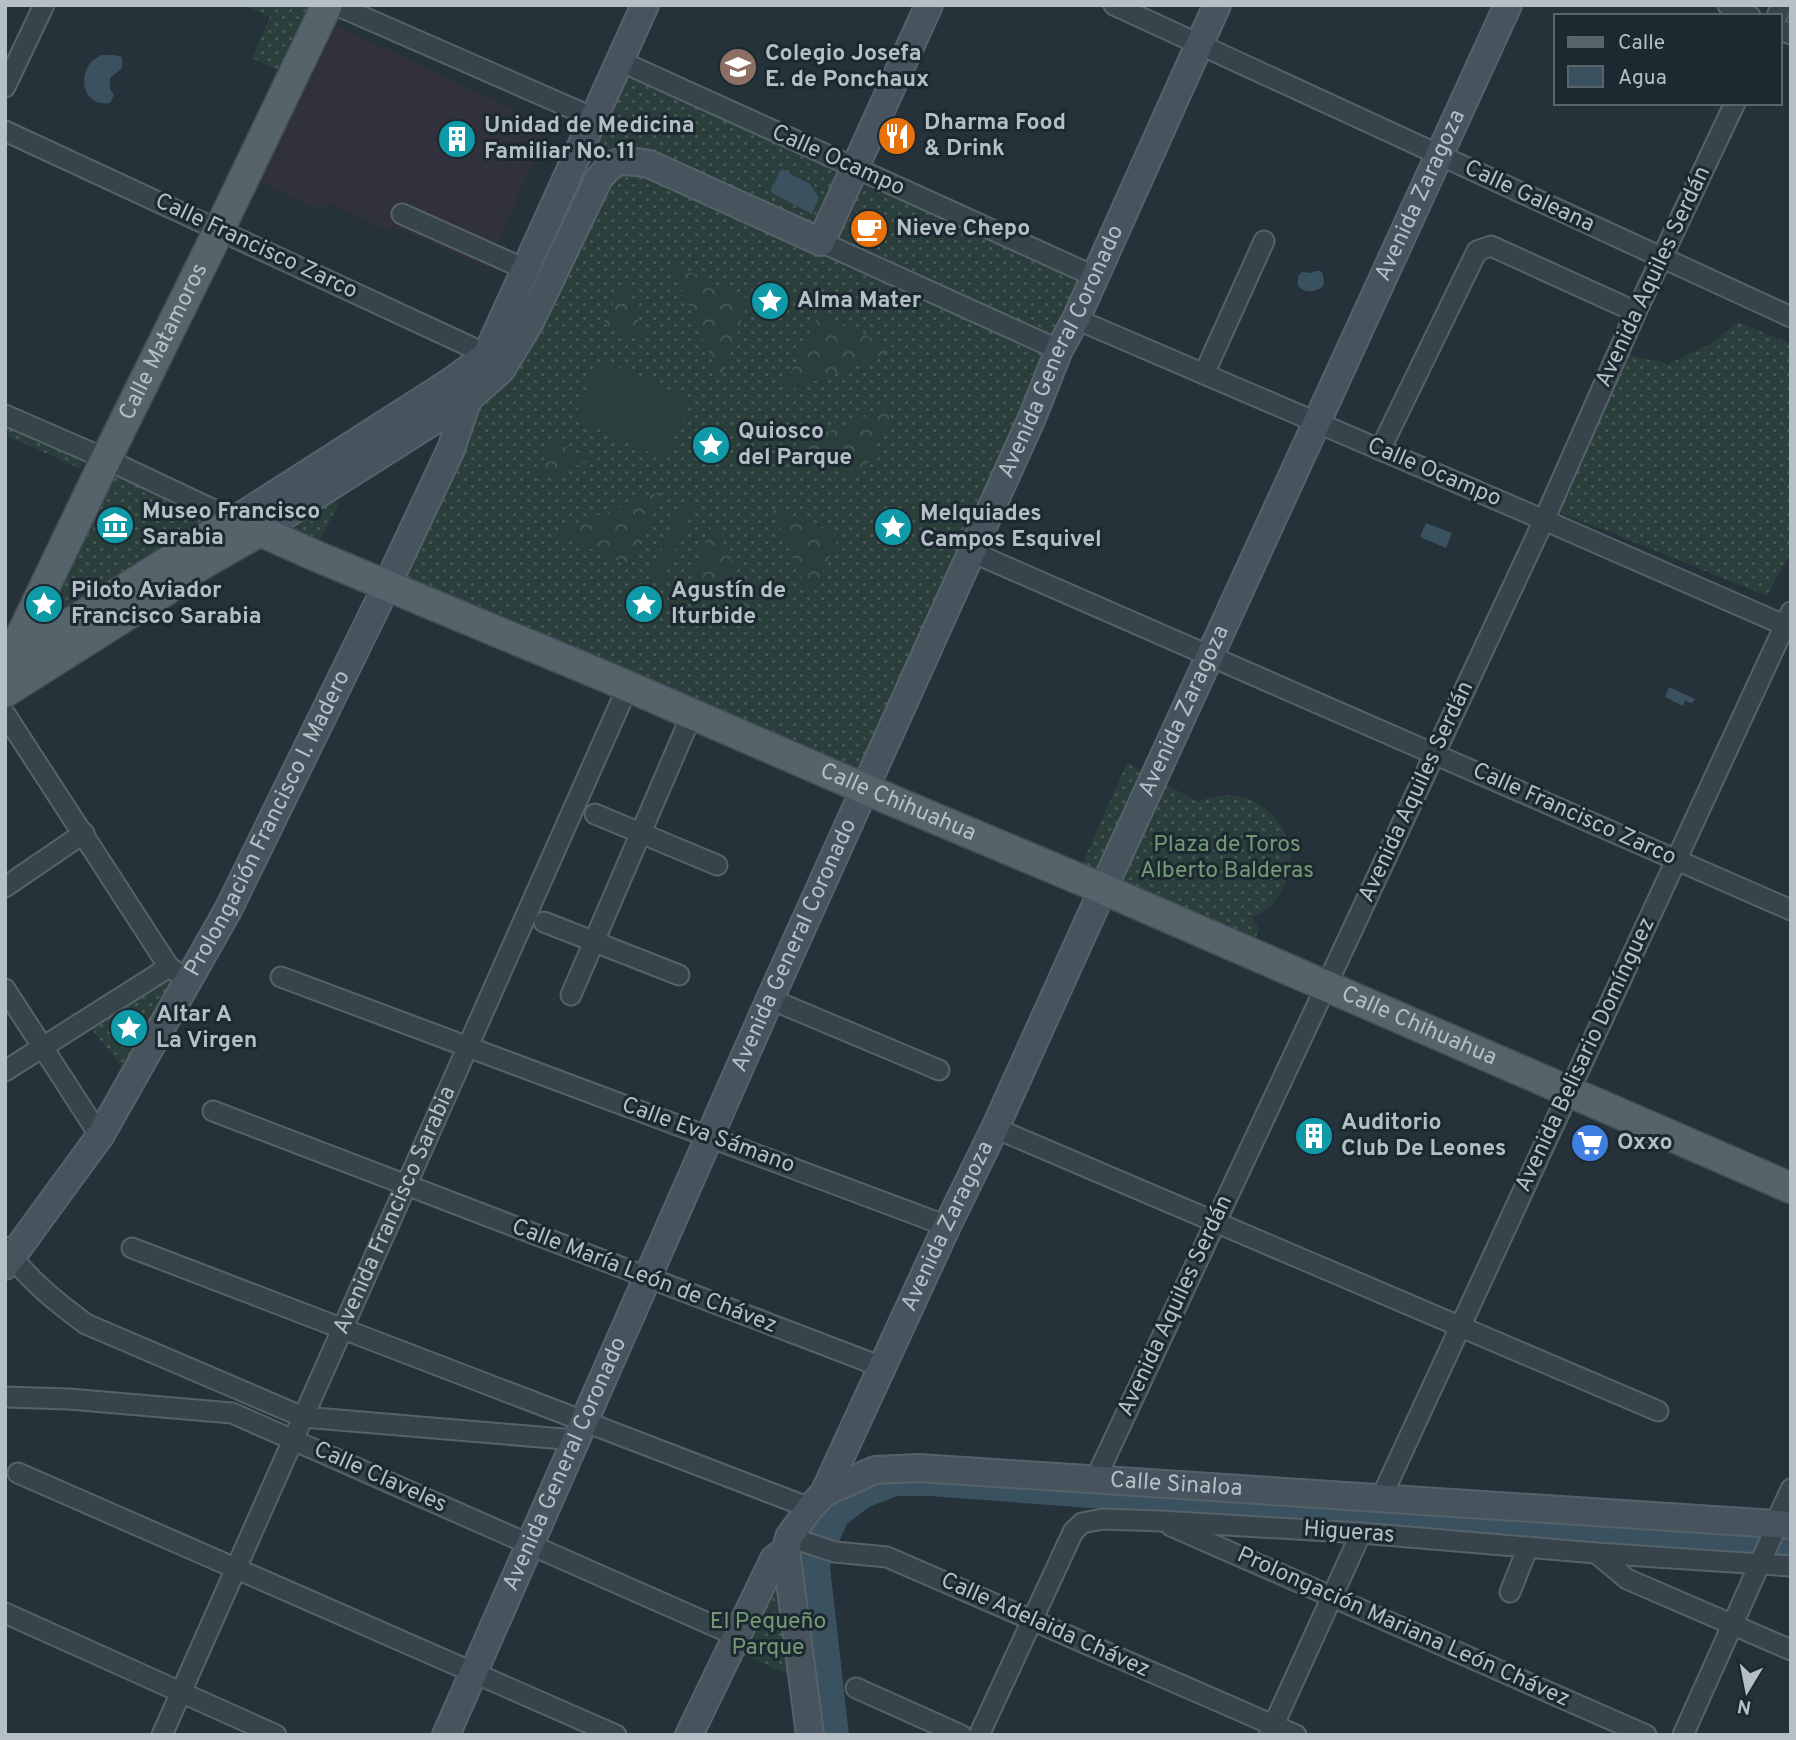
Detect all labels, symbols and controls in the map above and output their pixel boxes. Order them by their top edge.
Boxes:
legend [1554,14,1782,105]
text: Calle [1618,30,1665,57]
place label: Colegio Josefa E. de Ponchaux [765,40,929,95]
school or university icon: Colegio Josefa E. de Ponchaux [717,46,759,88]
text: Agua [1618,65,1667,92]
street label: Avenida Zaragoza [1369,105,1472,286]
place label: Dharma Food & Drink [924,109,1066,164]
place label: Unidad de Medicina Familiar No. 11 [484,112,695,167]
restaurant icon: Dharma Food & Drink [876,115,918,157]
building icon: Unidad de Medicina Familiar No. 11 [436,118,478,160]
street label: Calle Ocampo [767,119,909,203]
street label: Calle Galeana [1459,154,1599,240]
street label: Avenida Aquiles Serdán [1590,162,1718,392]
street label: Calle Francisco Zarco [150,187,362,307]
cafe icon: Nieve Chepo [848,208,890,250]
place label: Nieve Chepo [896,215,1030,244]
street label: Avenida General Coronado [992,221,1131,483]
street label: Calle Matamoros [113,258,215,425]
place icon: Alma Mater [749,280,791,322]
place label: Alma Mater [797,287,922,316]
place label: Quiosco del Parque [738,418,852,473]
place icon: Quiosco del Parque [690,424,732,466]
street label: Calle Ocampo [1363,432,1505,514]
place label: Museo Francisco Sarabia [142,498,320,553]
place label: Melquiades Campos Esquivel [920,500,1102,555]
museum icon: Museo Francisco Sarabia [94,504,136,546]
place icon: Melquiades Campos Esquivel [872,506,914,548]
place label: Piloto Aviador Francisco Sarabia [71,577,261,632]
place label: Agustín de Iturbide [671,577,786,632]
place icon: Piloto Aviador Francisco Sarabia [23,583,65,625]
place icon: Agustín de Iturbide [623,583,665,625]
street label: Avenida Zaragoza [1133,621,1236,802]
street label: Prolongación Francisco I. Madero [179,666,357,982]
street label: Avenida Aquiles Serdán [1353,677,1481,907]
street label: Calle Chihuahua [815,757,980,848]
street label: Calle Francisco Zarco [1467,757,1681,873]
street label: Avenida General Coronado [725,814,864,1077]
park label: Plaza de Toros Alberto Balderas [1140,831,1314,886]
street label: Avenida Belisario Domínguez [1510,913,1662,1197]
street label: Calle Chihuahua [1337,980,1501,1073]
place label: Altar A La Virgen [156,1001,257,1056]
place icon: Altar A La Virgen [108,1007,150,1049]
street label: Avenida Francisco Sarabia [327,1082,463,1339]
street label: Calle Eva Sámano [617,1091,799,1181]
place label: Auditorio Club De Leones [1341,1109,1506,1164]
building icon: Auditorio Club De Leones [1293,1115,1335,1157]
supermarket icon: Oxxo [1569,1122,1611,1164]
place label: Oxxo [1617,1129,1672,1158]
street label: Avenida Zaragoza [895,1136,1001,1316]
street label: Avenida Aquiles Serdán [1112,1191,1240,1421]
street label: Calle María León de Chávez [507,1213,781,1341]
street label: Avenida General Coronado [497,1333,634,1596]
street label: Calle Claveles [309,1436,451,1520]
street label: Calle Sinaloa [1109,1466,1244,1504]
street label: Higueras [1302,1515,1396,1551]
street label: Prolongación Mariana León Chávez [1232,1541,1574,1715]
street label: Calle Adelaida Chávez [936,1567,1154,1685]
park label: El Pequeño Parque [710,1608,826,1663]
north arrow [1712,1656,1782,1726]
text: N [1736,1693,1753,1719]

